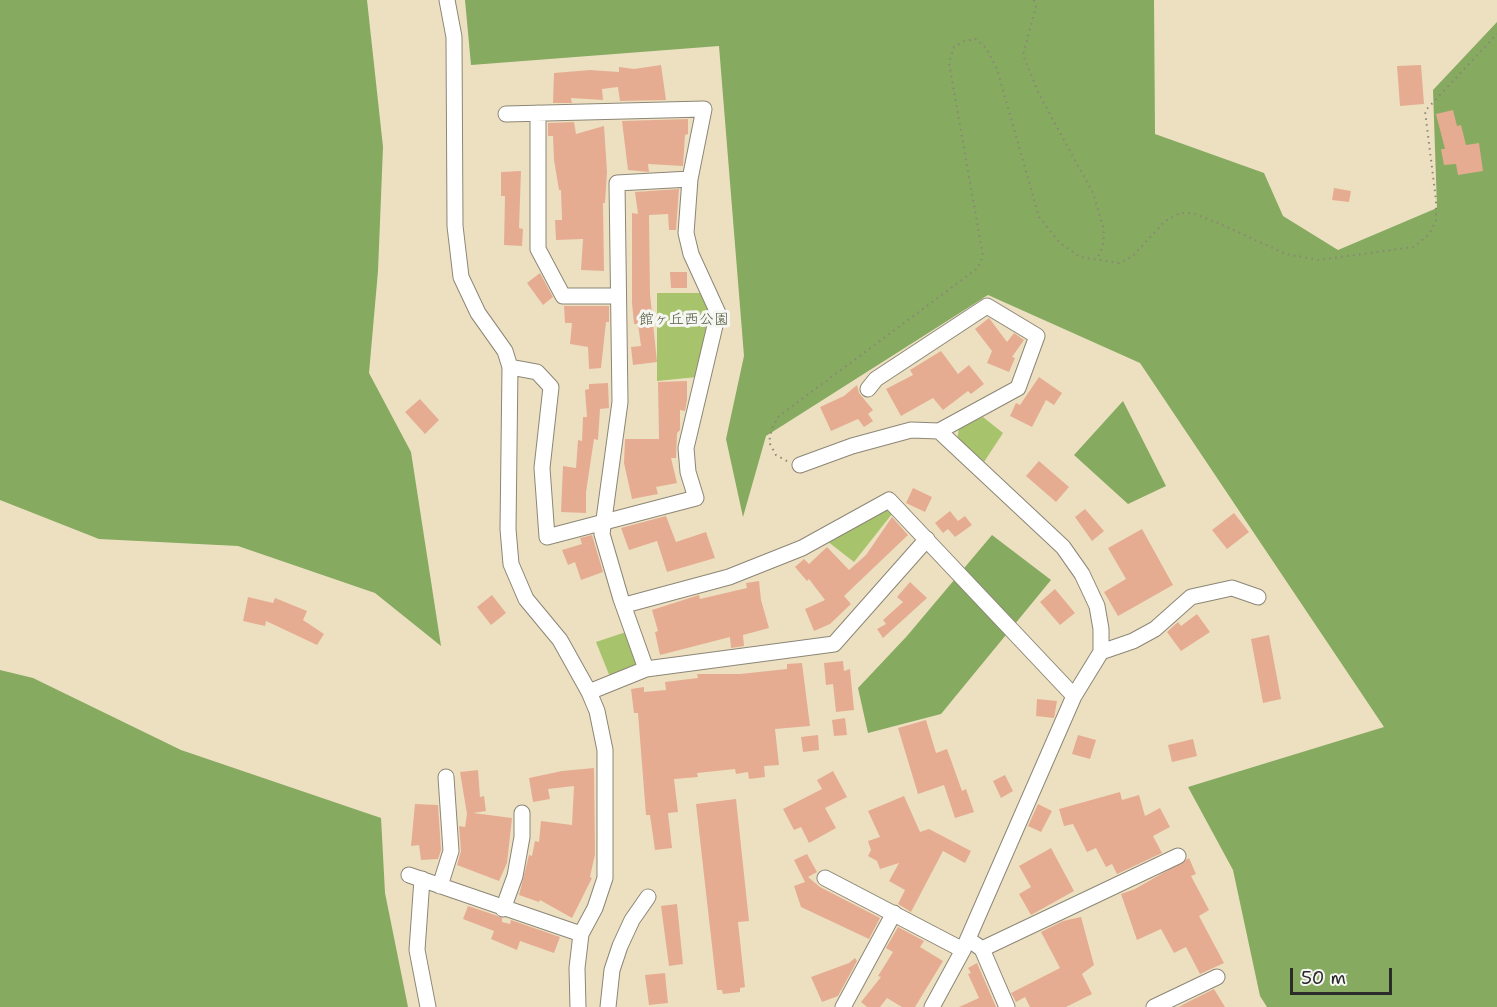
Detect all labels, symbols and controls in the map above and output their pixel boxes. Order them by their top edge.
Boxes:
park label: 館ヶ丘西公園 [639,311,729,329]
scale bar [1293,956,1395,994]
text: 50 m [1301,966,1346,990]

